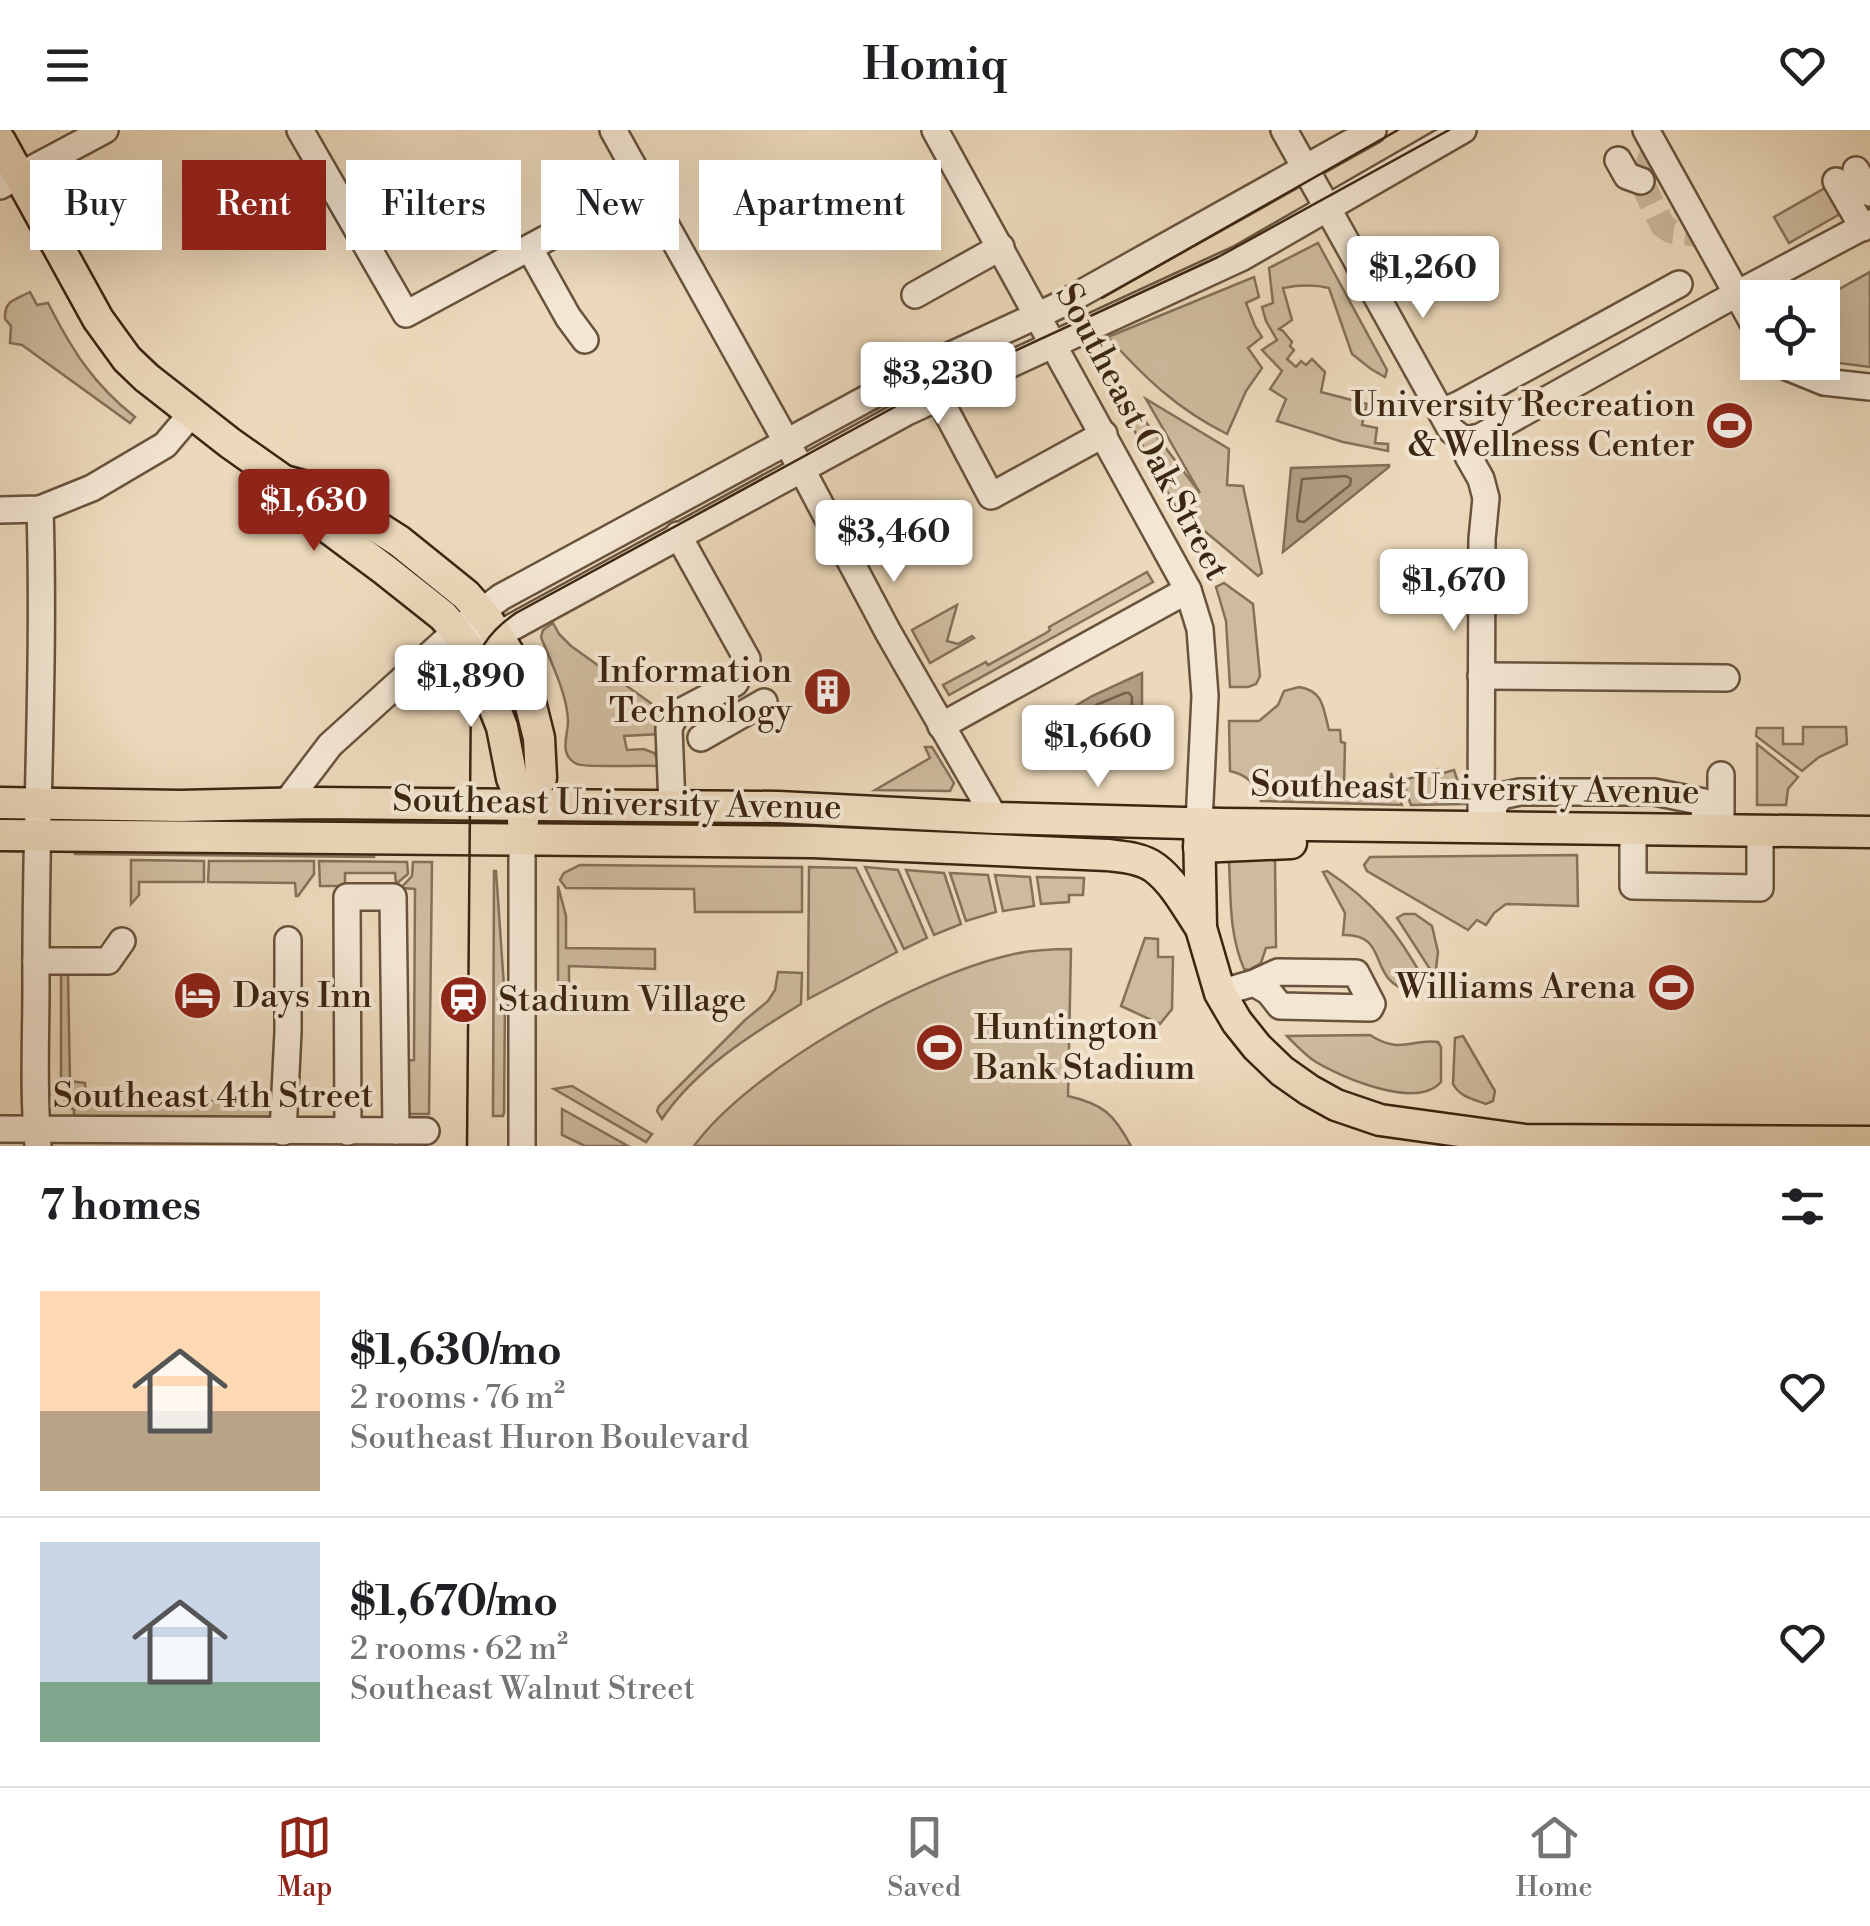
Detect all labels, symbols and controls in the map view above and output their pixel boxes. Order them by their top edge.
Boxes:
text: Homiq [862,37,1008,94]
icon: menu [40,38,95,93]
icon: heart [1775,38,1830,93]
chip: Buy [30,160,162,250]
chip: Rent [182,160,326,250]
chip: Filters [346,160,521,250]
chip: New [541,160,679,250]
chip: Apartment [699,160,941,250]
pin: $1,260 [1342,236,1504,321]
text: $1,260 [1369,248,1477,288]
street label: Southeast Oak Street [1046,276,1238,588]
map controls [1740,280,1840,380]
button: locate [1740,280,1840,380]
pin: $3,230 [857,342,1019,427]
text: $3,230 [883,354,993,394]
place label: University Recreation & Wellness Center [1351,384,1695,467]
sports icon: University Recreation & Wellness Center [1704,399,1756,451]
pin: $1,630 [233,469,395,554]
text: $1,630 [260,481,368,521]
pin: $3,460 [813,500,975,585]
text: $3,460 [838,512,951,552]
pin: $1,670 [1373,549,1535,634]
text: $1,670 [1402,561,1506,601]
pin: $1,890 [390,645,552,730]
place label: Information Technology [598,650,793,733]
text: $1,890 [417,657,525,697]
building icon: Information Technology [801,665,853,717]
pin: $1,660 [1017,705,1179,790]
text: $1,660 [1044,717,1152,757]
street label: Southeast University Avenue [1250,764,1700,814]
street label: Southeast University Avenue [392,779,842,829]
sports icon: Williams Arena [1645,961,1697,1013]
place label: Williams Arena [1395,966,1636,1009]
hotel icon: Days Inn [172,970,224,1022]
station icon: Stadium Village [437,974,489,1026]
place label: Days Inn [233,975,372,1018]
place label: Stadium Village [498,979,746,1022]
place label: Huntington Bank Stadium [973,1007,1195,1090]
sports icon: Huntington Bank Stadium [913,1022,965,1074]
street label: Southeast 4th Street [53,1075,373,1118]
icon: filters [1775,1179,1830,1234]
text: 7 homes [40,1180,201,1233]
text: $1,630/mo [350,1325,562,1378]
icon: home [120,1331,240,1451]
icon: heart [1775,1364,1830,1419]
text: 2 rooms · 76 m² [350,1378,565,1418]
text: Southeast Huron Boulevard [350,1418,749,1458]
text: $1,670/mo [350,1576,558,1629]
icon: home [120,1582,240,1702]
icon: heart [1775,1615,1830,1670]
text: 2 rooms · 62 m² [350,1629,568,1669]
text: Southeast Walnut Street [350,1669,695,1709]
tab: Map [277,1810,333,1905]
tab: Saved [887,1810,961,1905]
tab: Home [1516,1810,1593,1905]

